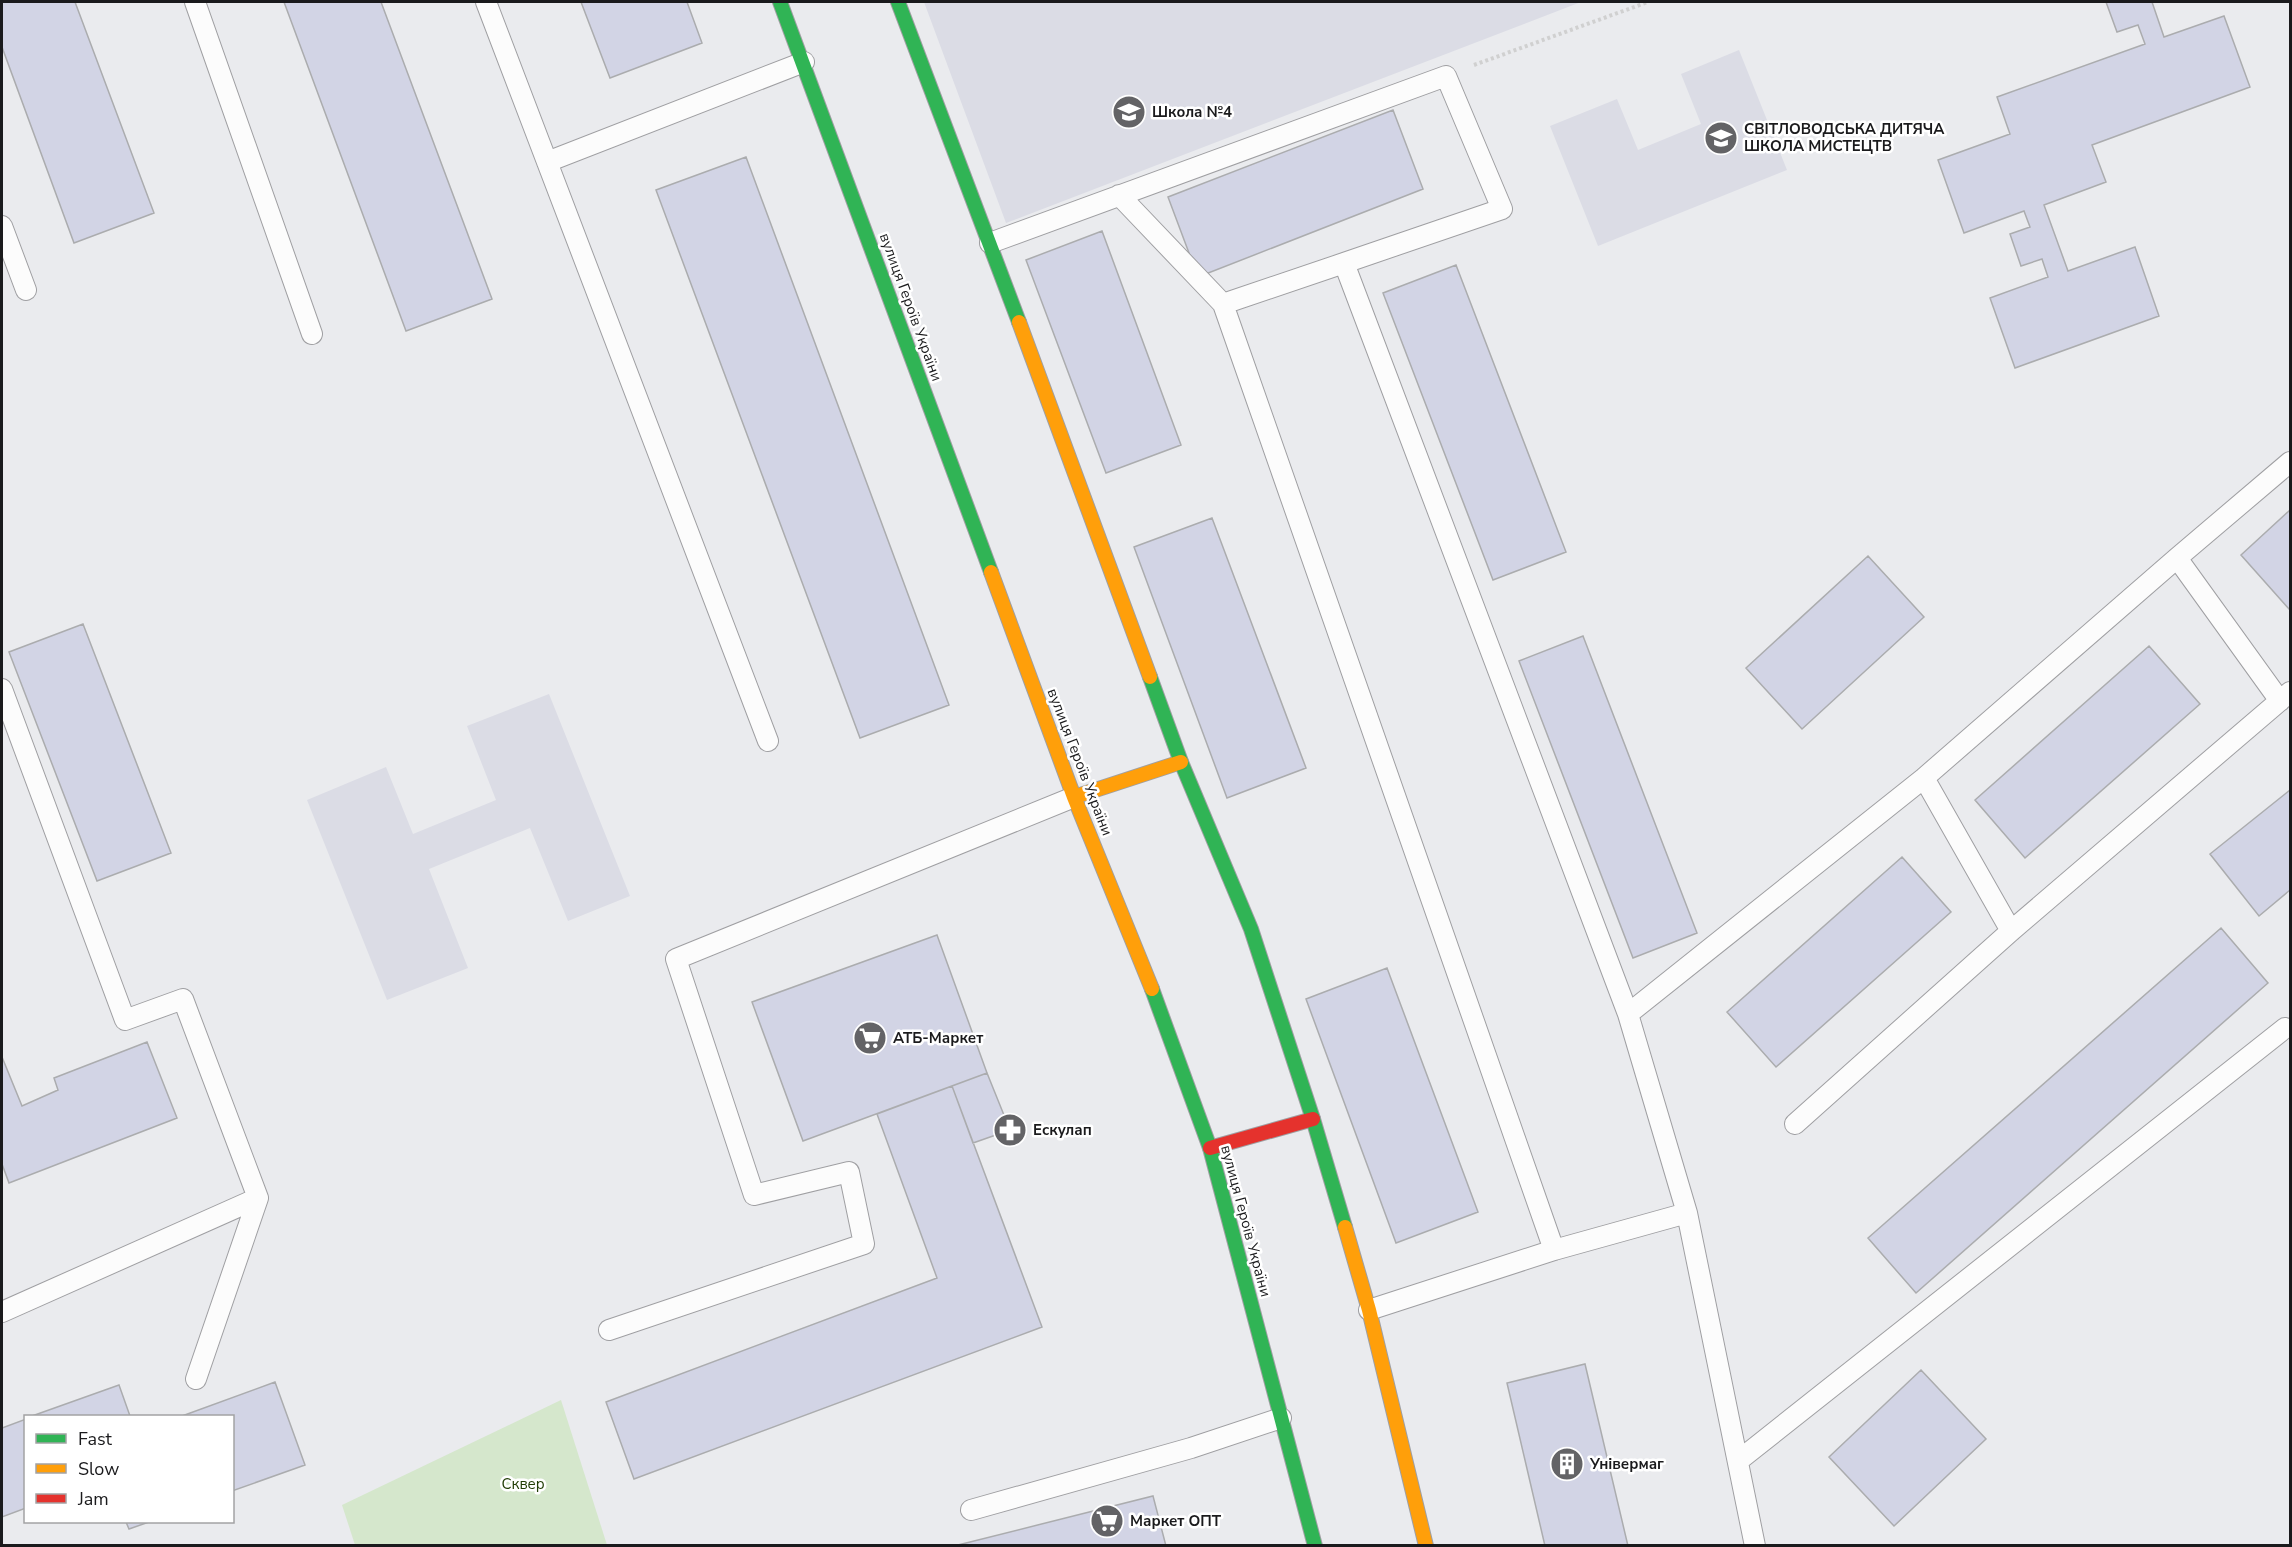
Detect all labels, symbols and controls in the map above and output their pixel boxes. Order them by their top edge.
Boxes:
school or university icon: Школа №4 [1111,94,1147,130]
place label: Школа №4 [1152,102,1232,122]
place label: СВІТЛОВОДСЬКА ДИТЯЧА ШКОЛА МИСТЕЦТВ [1744,119,1945,156]
school or university icon: СВІТЛОВОДСЬКА ДИТЯЧА ШКОЛА МИСТЕЦТВ [1703,120,1739,156]
street label: вулиця Героїв України [875,230,947,384]
street label: вулиця Героїв України [1043,685,1117,839]
supermarket icon: АТБ-Маркет [852,1020,888,1056]
place label: АТБ-Маркет [893,1028,983,1048]
pharmacy icon: Ескулап [992,1112,1028,1148]
place label: Ескулап [1033,1120,1092,1140]
street label: вулиця Героїв України [1216,1143,1276,1299]
legend [24,1415,234,1523]
text: Fast [78,1427,113,1451]
building icon: Універмаг [1549,1446,1585,1482]
place label: Універмаг [1589,1454,1664,1474]
text: Slow [78,1457,119,1481]
park label: Сквер [501,1474,545,1494]
text: Jam [77,1487,109,1511]
supermarket icon: Маркет ОПТ [1089,1503,1125,1539]
place label: Маркет ОПТ [1130,1511,1222,1531]

